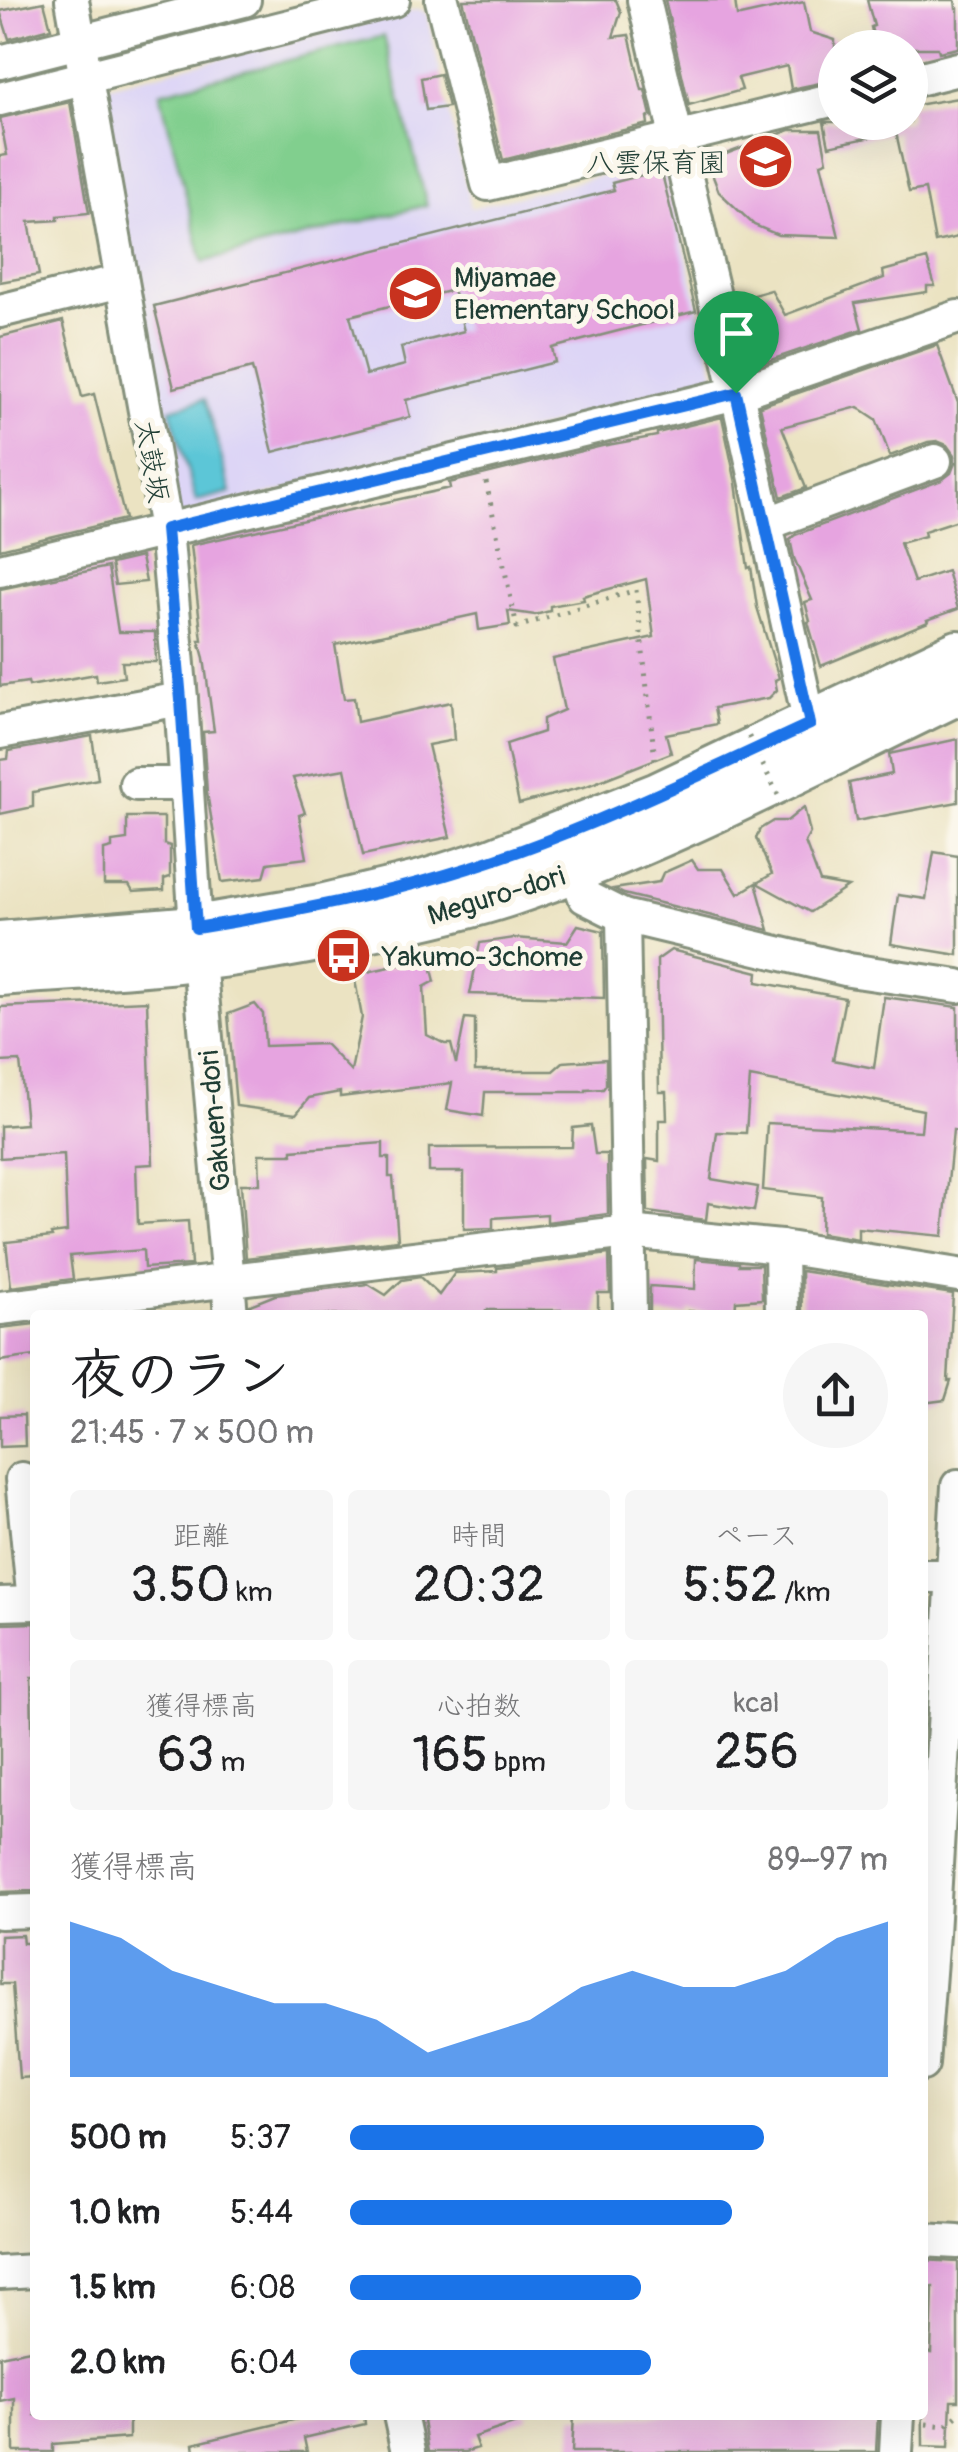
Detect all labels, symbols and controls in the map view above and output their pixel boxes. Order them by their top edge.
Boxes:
map controls [818,30,928,140]
button: layers [818,30,928,140]
school or university icon: 八雲保育園 [735,132,795,192]
place label: 八雲保育園 [586,146,726,181]
place label: Miyamae Elementary School [454,261,675,328]
school or university icon: Miyamae Elementary School [385,263,445,323]
pin [694,291,779,394]
icon: arrive [709,306,764,361]
street label: 太鼓坂 [127,417,176,506]
street label: Meguro-dori [424,859,569,934]
bus stop icon: Yakumo-3chome [313,926,373,986]
place label: Yakumo-3chome [381,940,583,975]
street label: Gakuen-dori [192,1049,239,1193]
text: 夜のラン [70,1341,290,1410]
button: share [783,1343,888,1448]
text: 21:45 · 7 × 500 m [70,1413,314,1453]
text: 距離 [173,1519,229,1554]
text: 時間 [451,1519,507,1554]
text: ペース [715,1519,798,1554]
text: 3.50 [130,1554,230,1617]
text: 20:32 [413,1554,545,1617]
text: 5:52 [683,1554,778,1617]
text: km [230,1575,273,1610]
text: /km [778,1575,831,1610]
text: kcal [734,1686,779,1721]
text: 獲得標高 [145,1689,257,1724]
text: 心拍数 [437,1689,521,1724]
text: 256 [715,1721,799,1784]
text: 63 [157,1724,214,1787]
text: 165 [412,1724,488,1787]
text: m [214,1745,245,1780]
text: bpm [488,1745,546,1780]
text: 89–97 m [768,1840,888,1880]
text: 獲得標高 [70,1847,198,1887]
text: 500 m [70,2118,166,2158]
text: 5:37 [230,2118,291,2158]
text: 1.0 km [70,2193,160,2233]
text: 5:44 [230,2193,293,2233]
text: 1.5 km [70,2268,156,2308]
text: 6:08 [230,2268,295,2308]
text: 2.0 km [70,2343,165,2383]
text: 6:04 [230,2343,298,2383]

